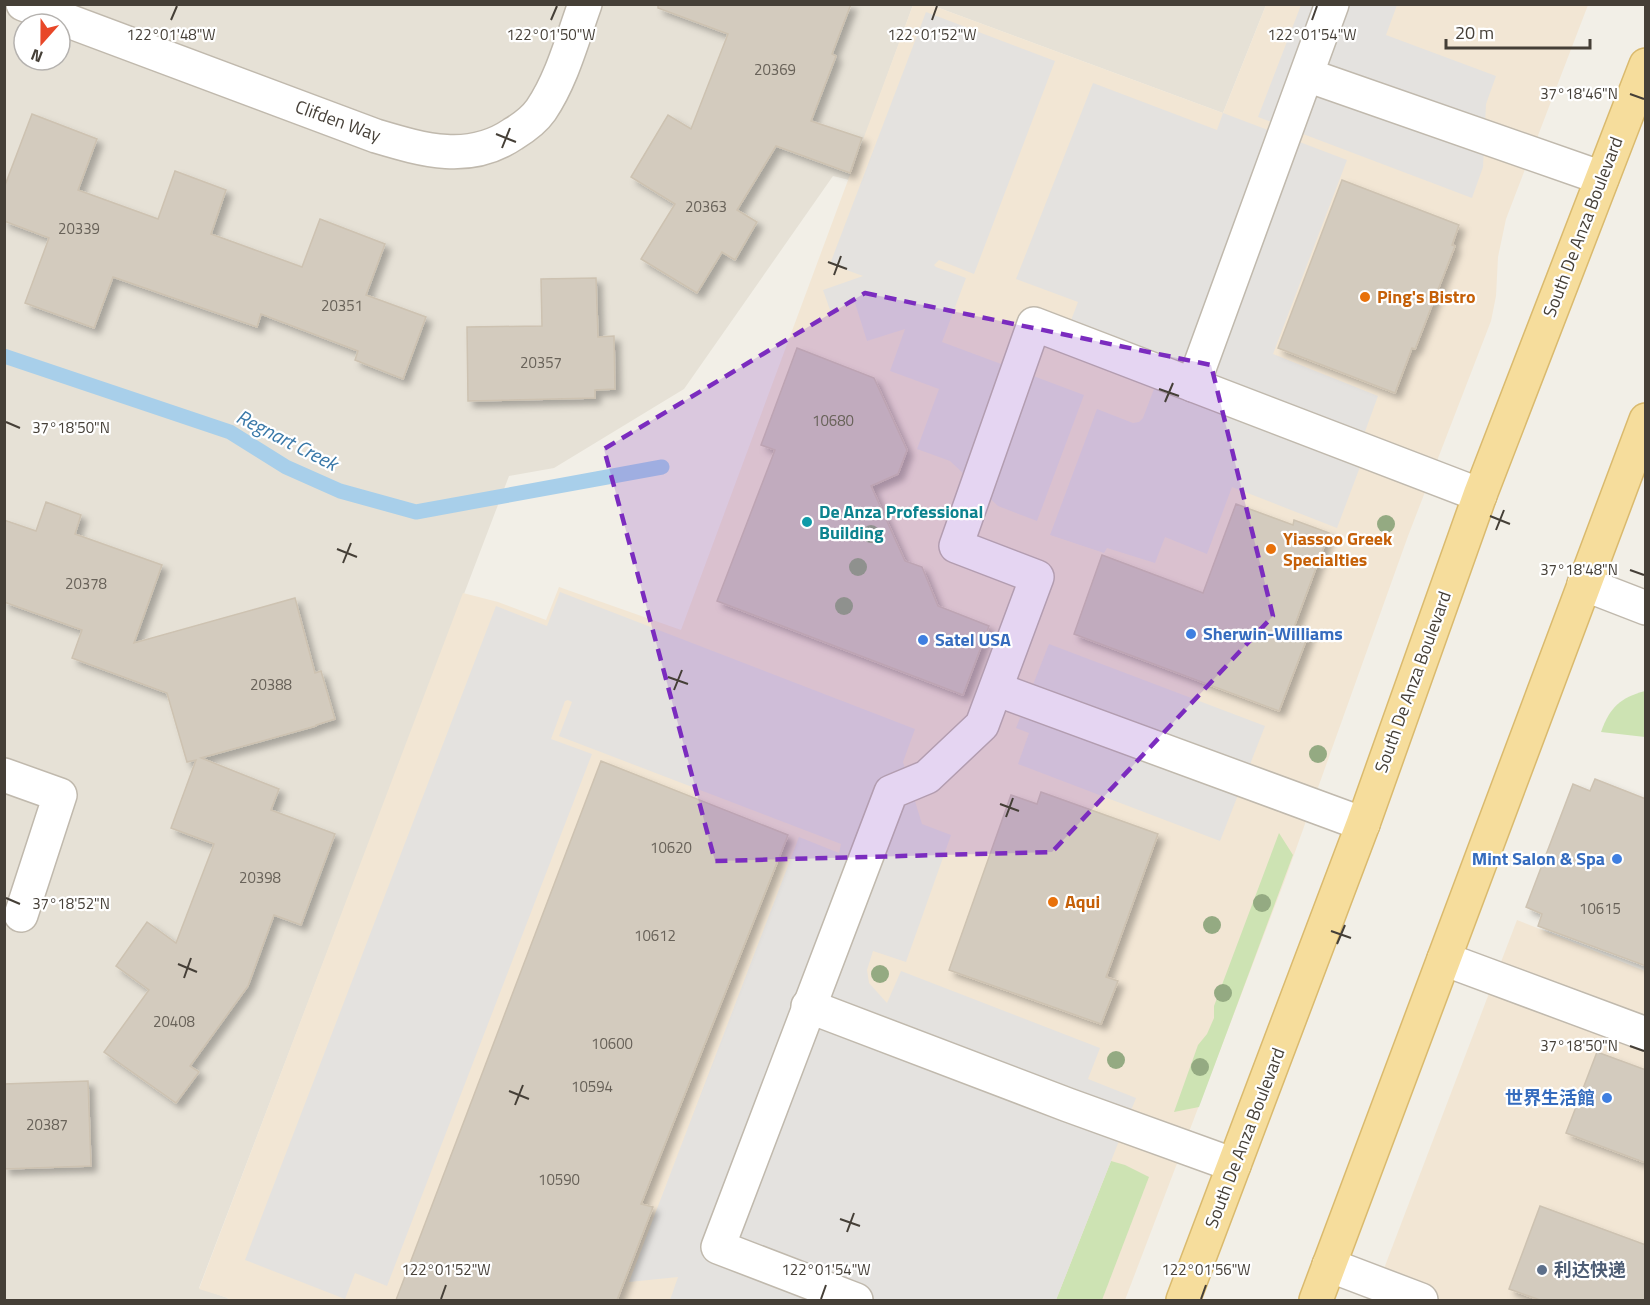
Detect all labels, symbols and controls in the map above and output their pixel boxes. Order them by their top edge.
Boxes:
north arrow [12,12,72,72]
scale bar [1446,12,1590,50]
text: 20 m [1455,19,1494,46]
text: 122°01'48"W [126,23,216,46]
text: 122°01'50"W [506,23,596,46]
text: 122°01'52"W [887,23,977,46]
text: 122°01'54"W [1267,23,1357,46]
text: N [27,43,46,69]
house number: 20369 [754,58,796,81]
text: 37°18'46"N [1540,82,1618,105]
street label: Clifden Way [292,93,385,149]
street label: South De Anza Boulevard [1536,133,1629,321]
house number: 20363 [685,195,727,218]
house number: 20339 [58,217,100,240]
place label: Ping's Bistro [1377,283,1476,310]
marker: Ping's Bistro [1358,290,1372,304]
house number: 20351 [321,294,363,317]
house number: 20357 [520,351,562,374]
water label: Regnart Creek [231,401,345,479]
house number: 10680 [812,409,854,432]
text: 37°18'50"N [32,416,110,439]
place label: De Anza Professional Building [819,498,983,546]
marker: De Anza Professional Building [800,515,814,529]
place label: Yiassoo Greek Specialties [1283,525,1393,573]
marker: Yiassoo Greek Specialties [1264,542,1278,556]
text: 37°18'48"N [1540,558,1618,581]
house number: 20378 [65,572,107,595]
street label: South De Anza Boulevard [1367,587,1458,776]
place label: Sherwin-Williams [1203,620,1343,647]
place label: Satel USA [935,626,1011,653]
marker: Sherwin-Williams [1184,627,1198,641]
marker: Satel USA [916,633,930,647]
house number: 20388 [250,673,292,696]
house number: 10620 [650,836,692,859]
place label: Mint Salon & Spa [1472,845,1605,872]
marker: Mint Salon & Spa [1610,852,1624,866]
house number: 20398 [239,866,281,889]
place label: Aqui [1065,888,1100,915]
text: 37°18'52"N [32,892,110,915]
marker: Aqui [1046,895,1060,909]
house number: 10615 [1579,897,1621,920]
house number: 10612 [634,924,676,947]
house number: 20408 [153,1010,195,1033]
house number: 10600 [591,1032,633,1055]
text: 37°18'50"N [1540,1034,1618,1057]
street label: South De Anza Boulevard [1198,1044,1291,1232]
house number: 10594 [571,1075,613,1098]
place label: 世界生活館 [1505,1084,1595,1111]
marker: 世界生活館 [1600,1091,1614,1105]
house number: 20387 [26,1113,68,1136]
house number: 10590 [538,1168,580,1191]
place label: 利达快递 [1554,1256,1626,1283]
text: 122°01'52"W [401,1258,491,1281]
text: 122°01'54"W [781,1258,871,1281]
text: 122°01'56"W [1161,1258,1251,1281]
marker: 利达快递 [1535,1263,1549,1277]

